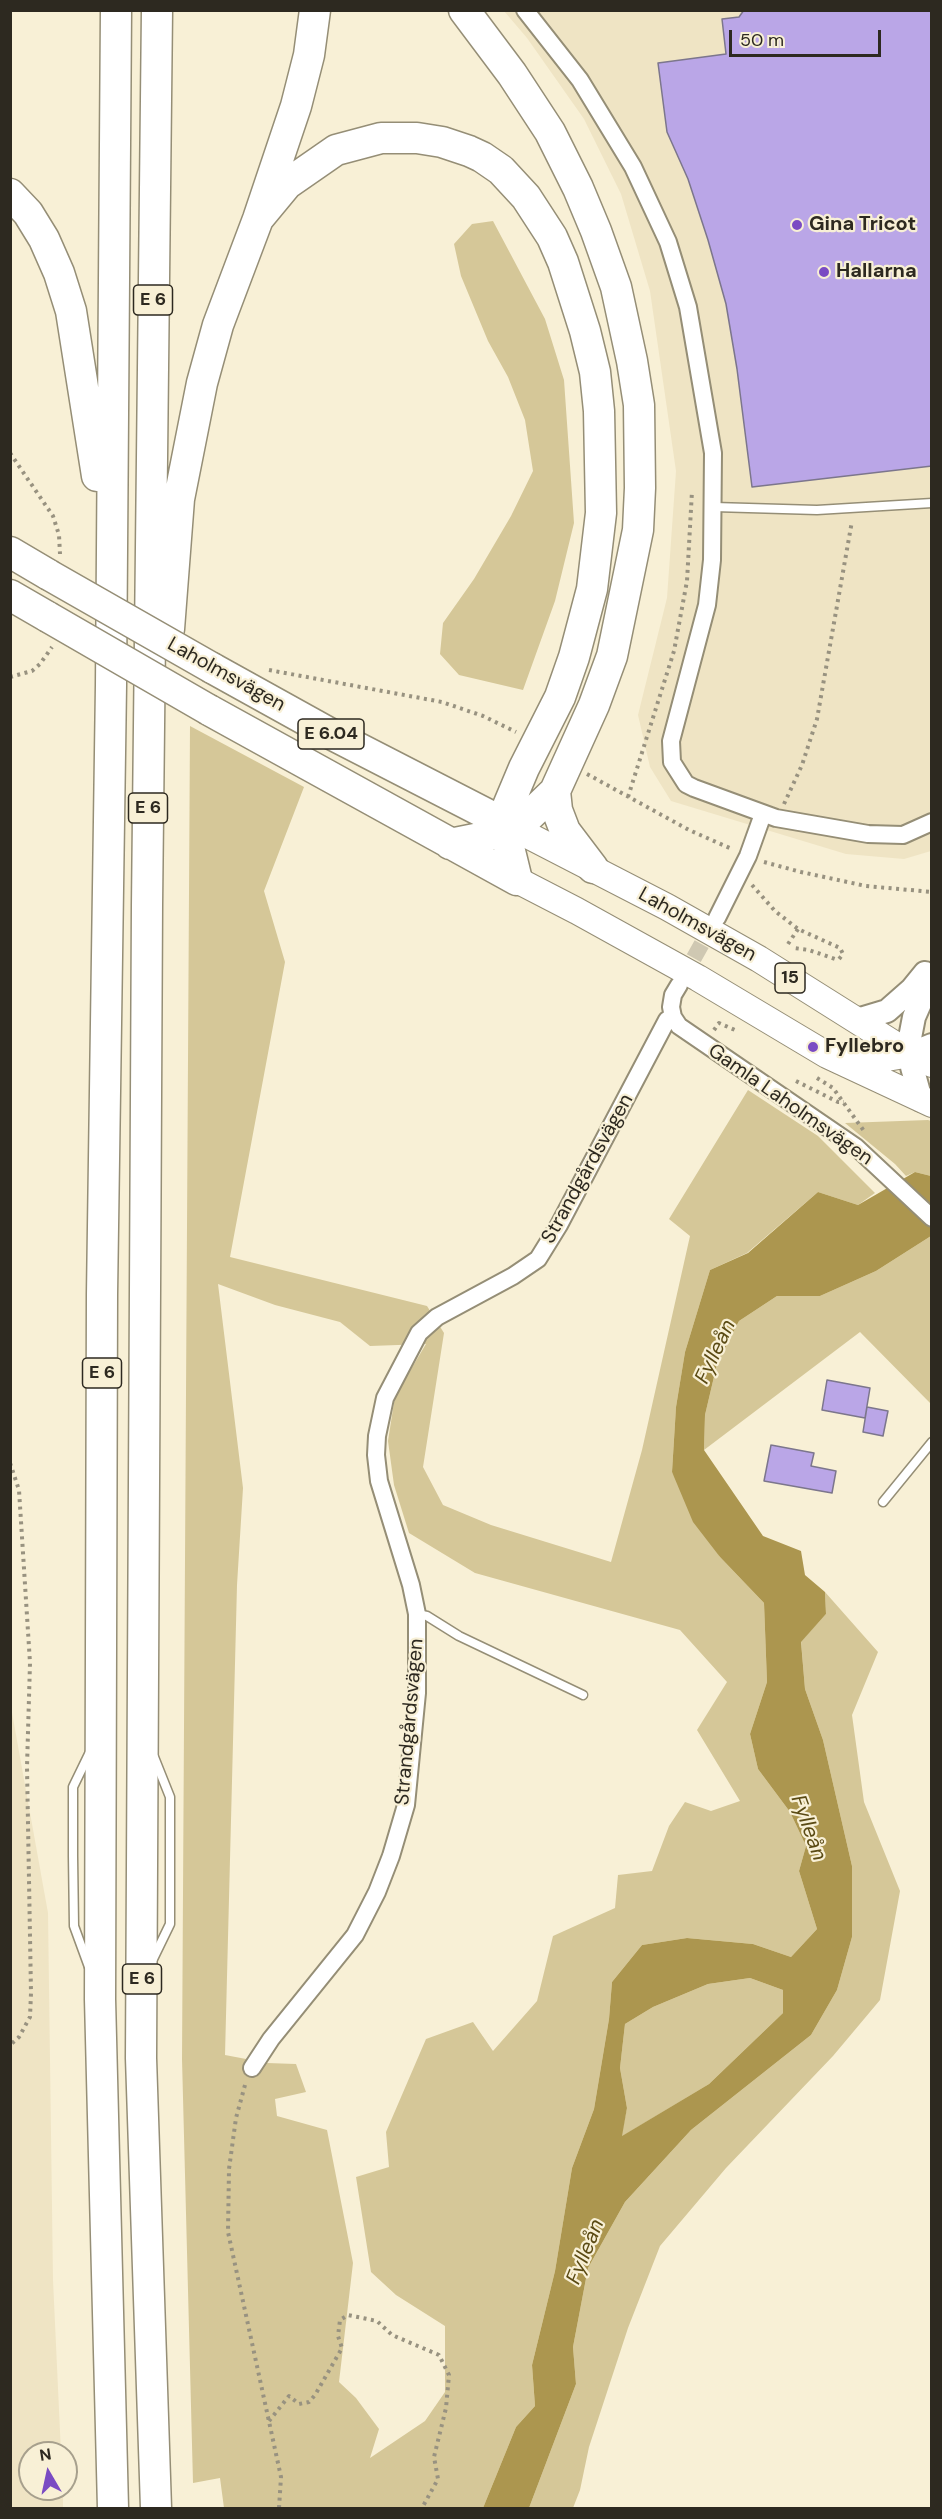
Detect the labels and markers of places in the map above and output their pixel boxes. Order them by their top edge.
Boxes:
place label: Gina Tricot [809,213,916,237]
marker: Gina Tricot [790,218,804,232]
place label: Hallarna [836,260,917,284]
marker: Hallarna [817,265,831,279]
place label: Fyllebro [825,1035,904,1059]
marker: Fyllebro [806,1040,820,1054]

